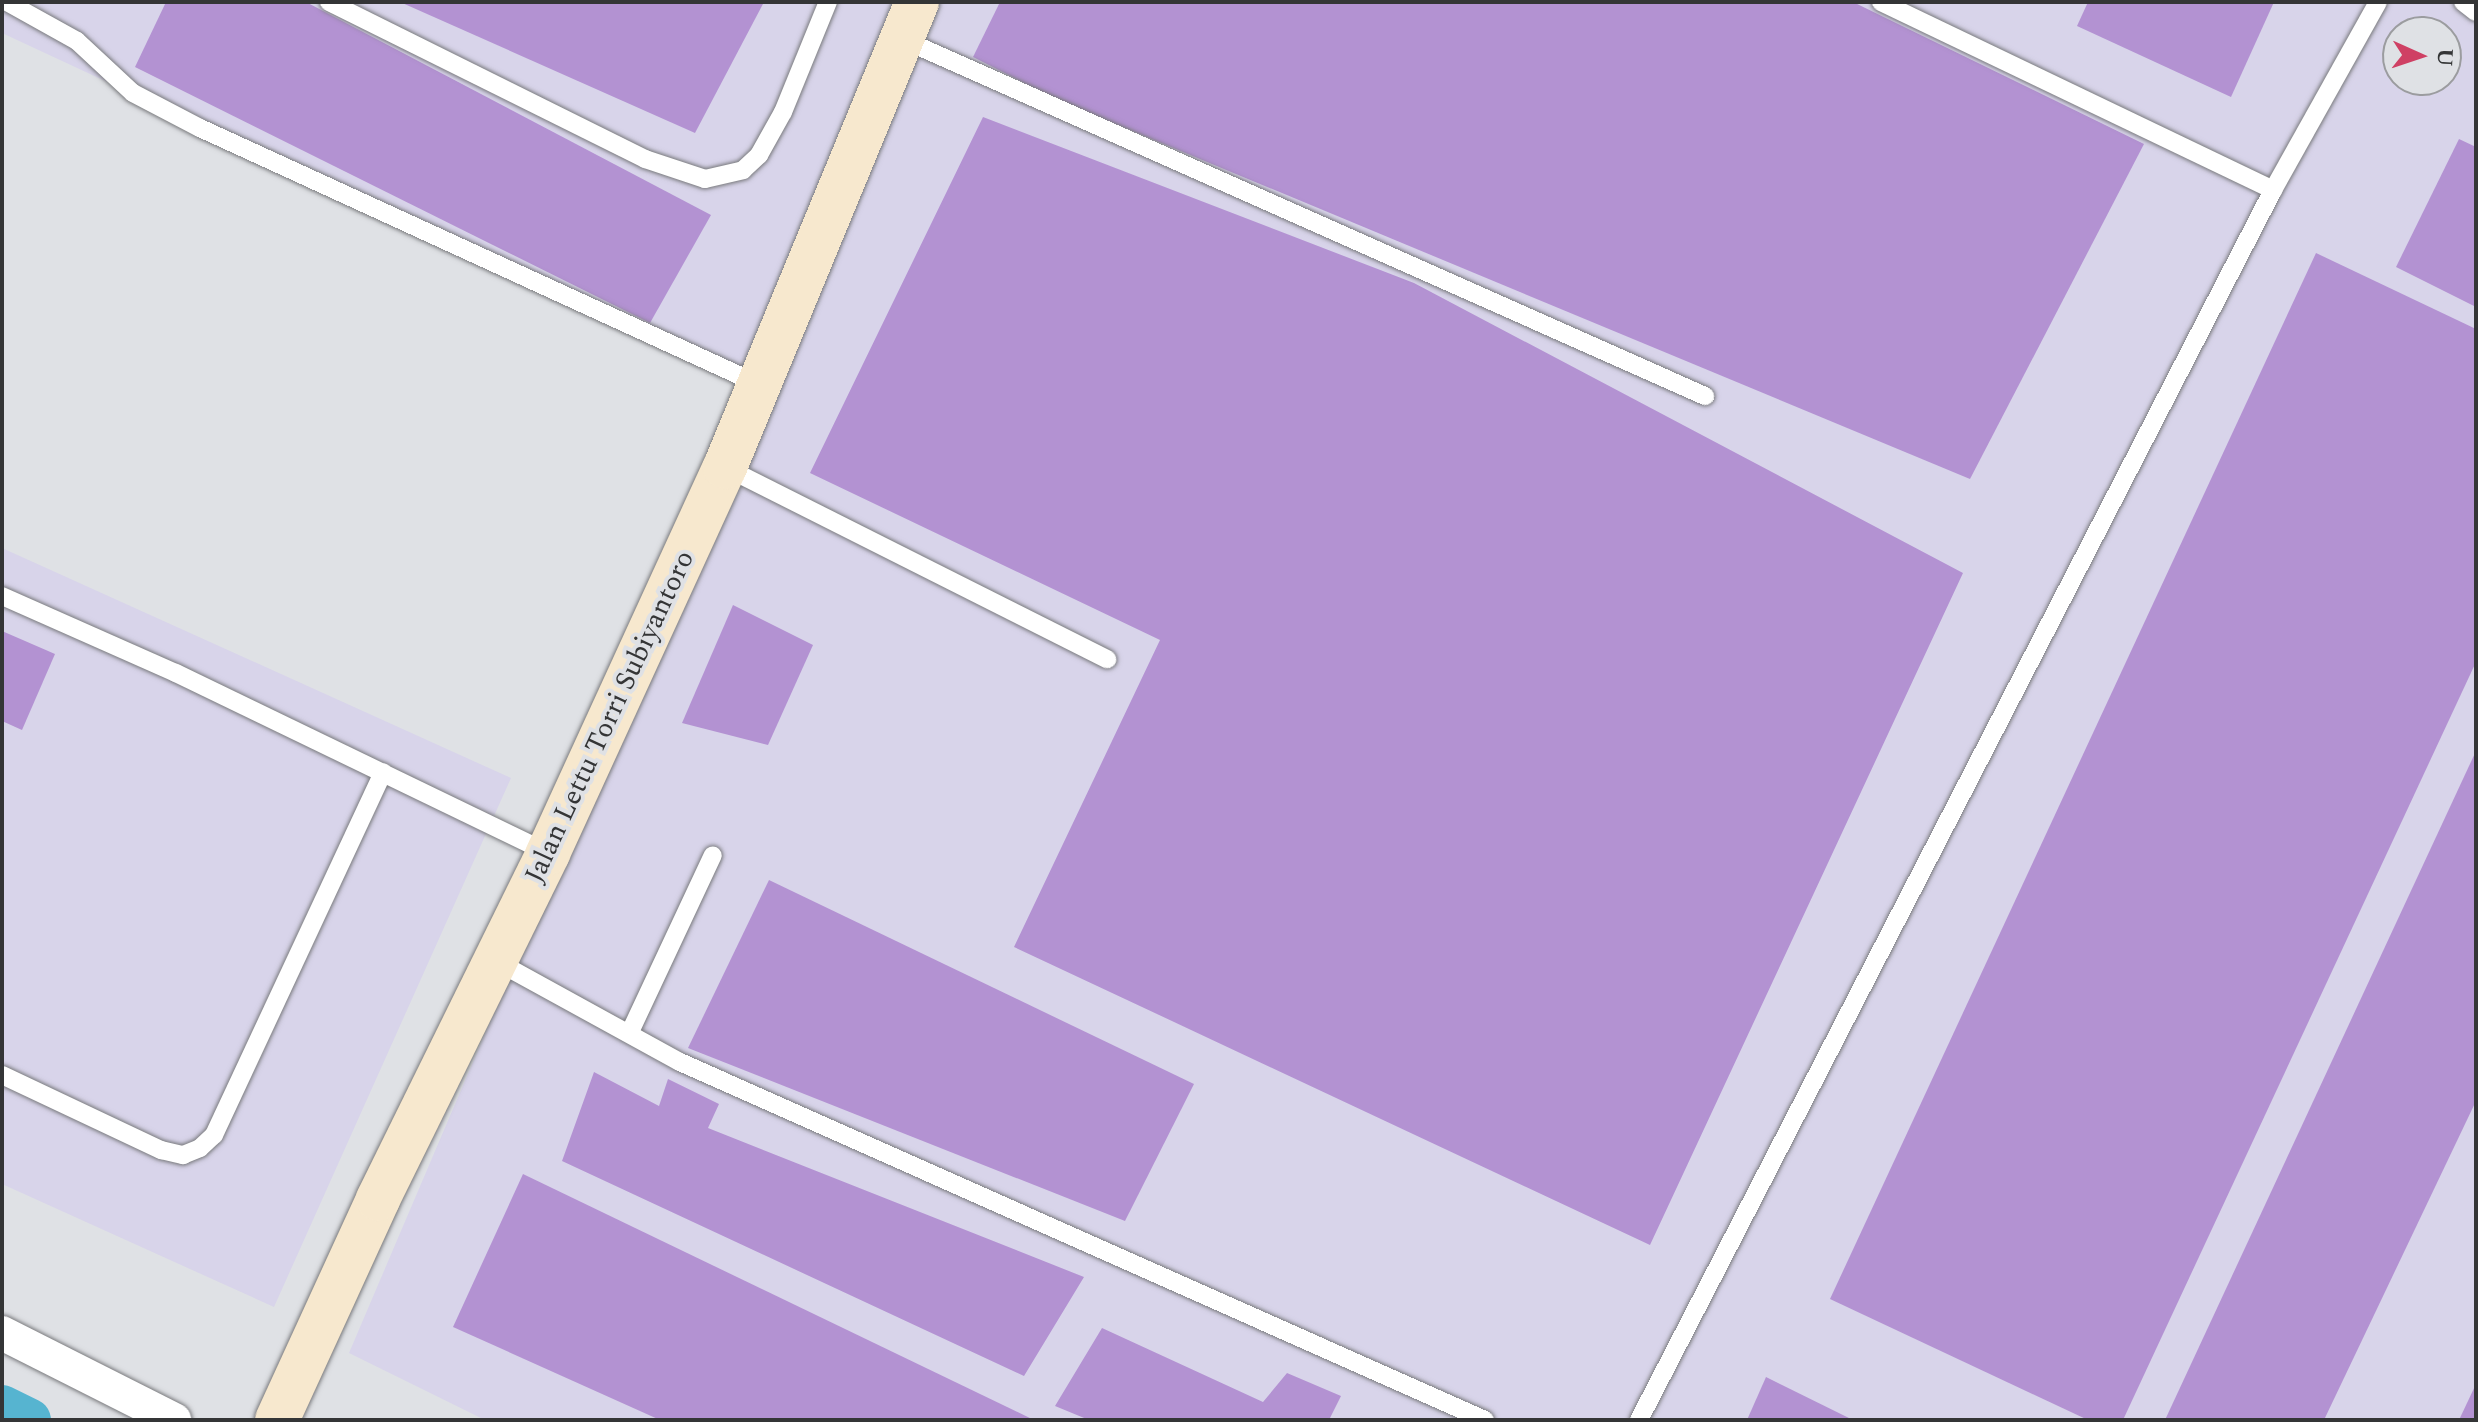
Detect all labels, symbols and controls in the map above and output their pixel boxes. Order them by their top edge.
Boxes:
north arrow [2382,16,2462,96]
text: U [2428,47,2461,67]
street label: Jalan Lettu Torri Subiyantoro [518,545,702,889]

